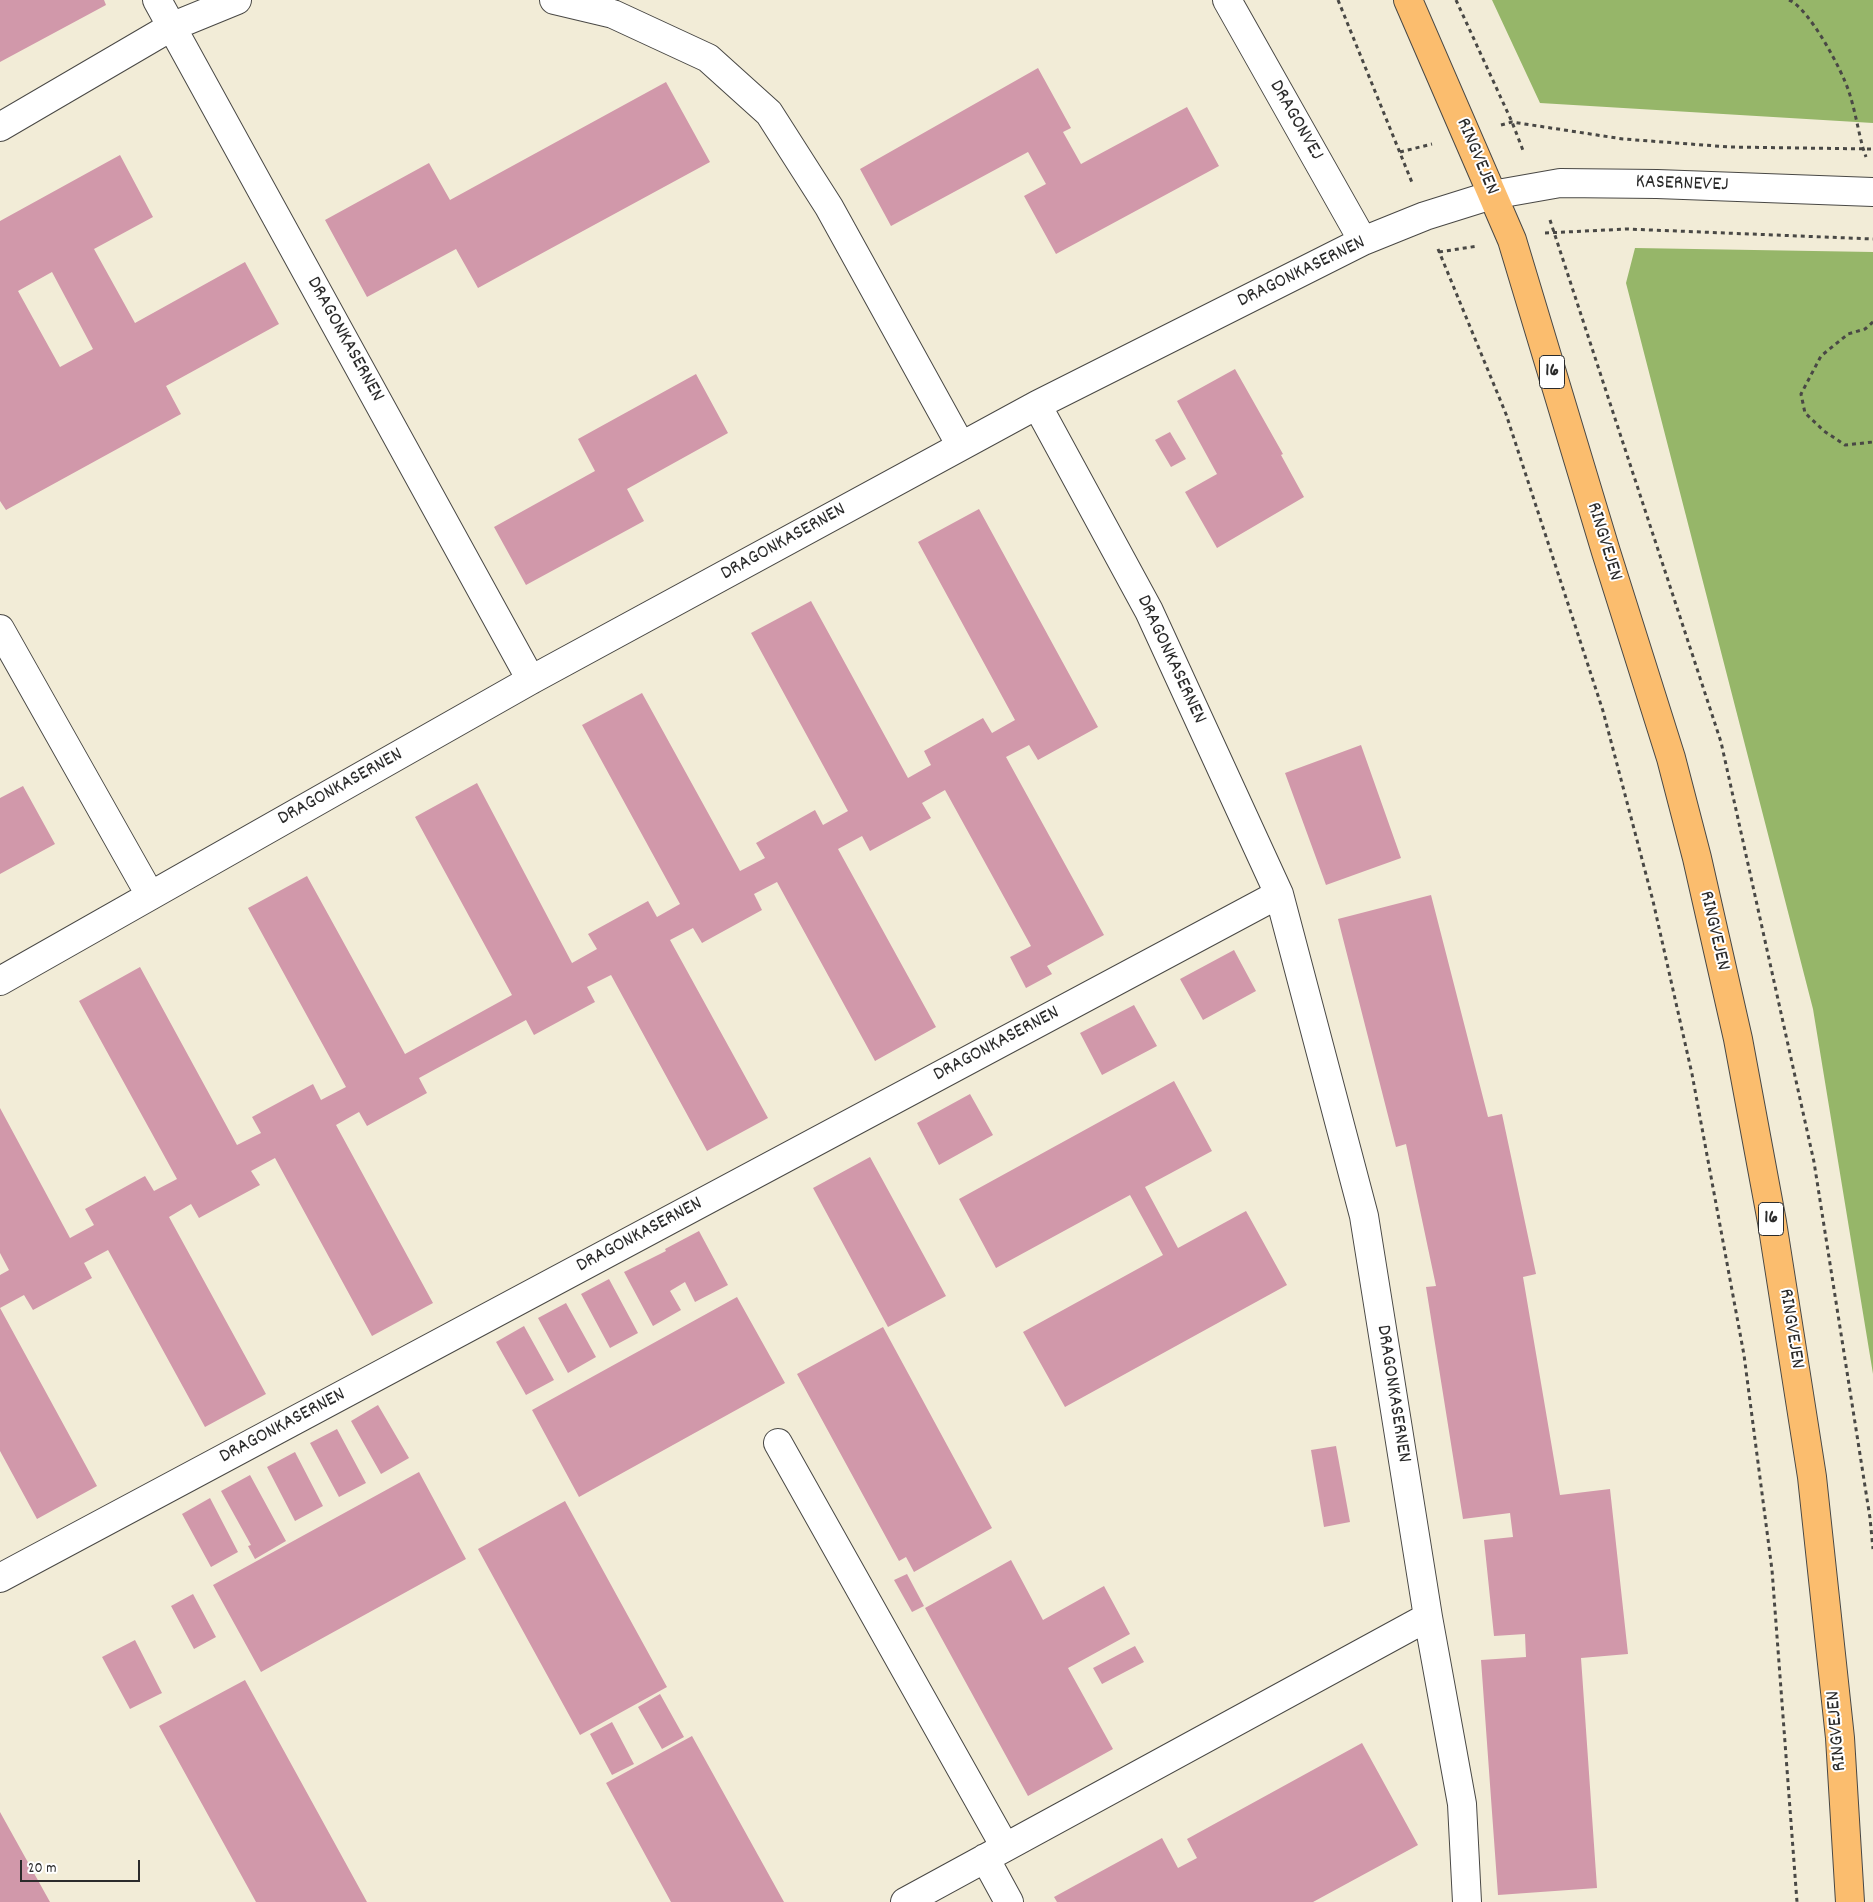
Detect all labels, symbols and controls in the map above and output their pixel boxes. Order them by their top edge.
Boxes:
street label: DRAGONVEJ [1263,77,1327,165]
street label: RINGVEJEN [1449,115,1503,199]
street label: KASERNEVEJ [1635,171,1729,199]
street label: DRAGONKASERNEN [1234,232,1370,314]
street label: DRAGONKASERNEN [300,273,388,407]
road number: 16 [1540,356,1564,388]
street label: DRAGONKASERNEN [717,499,851,587]
street label: RINGVEJEN [1580,500,1626,584]
street label: DRAGONKASERNEN [1130,592,1210,728]
street label: DRAGONKASERNEN [274,744,408,832]
street label: RINGVEJEN [1692,889,1734,973]
street label: DRAGONKASERNEN [930,1002,1064,1088]
street label: DRAGONKASERNEN [573,1193,707,1279]
road number: 16 [1758,1202,1784,1236]
street label: RINGVEJEN [1772,1287,1808,1371]
street label: DRAGONKASERNEN [1369,1323,1415,1465]
street label: DRAGONKASERNEN [216,1384,350,1470]
street label: RINGVEJEN [1823,1690,1853,1772]
scale bar [22,1850,142,1882]
text: 20 m [28,1858,56,1880]

